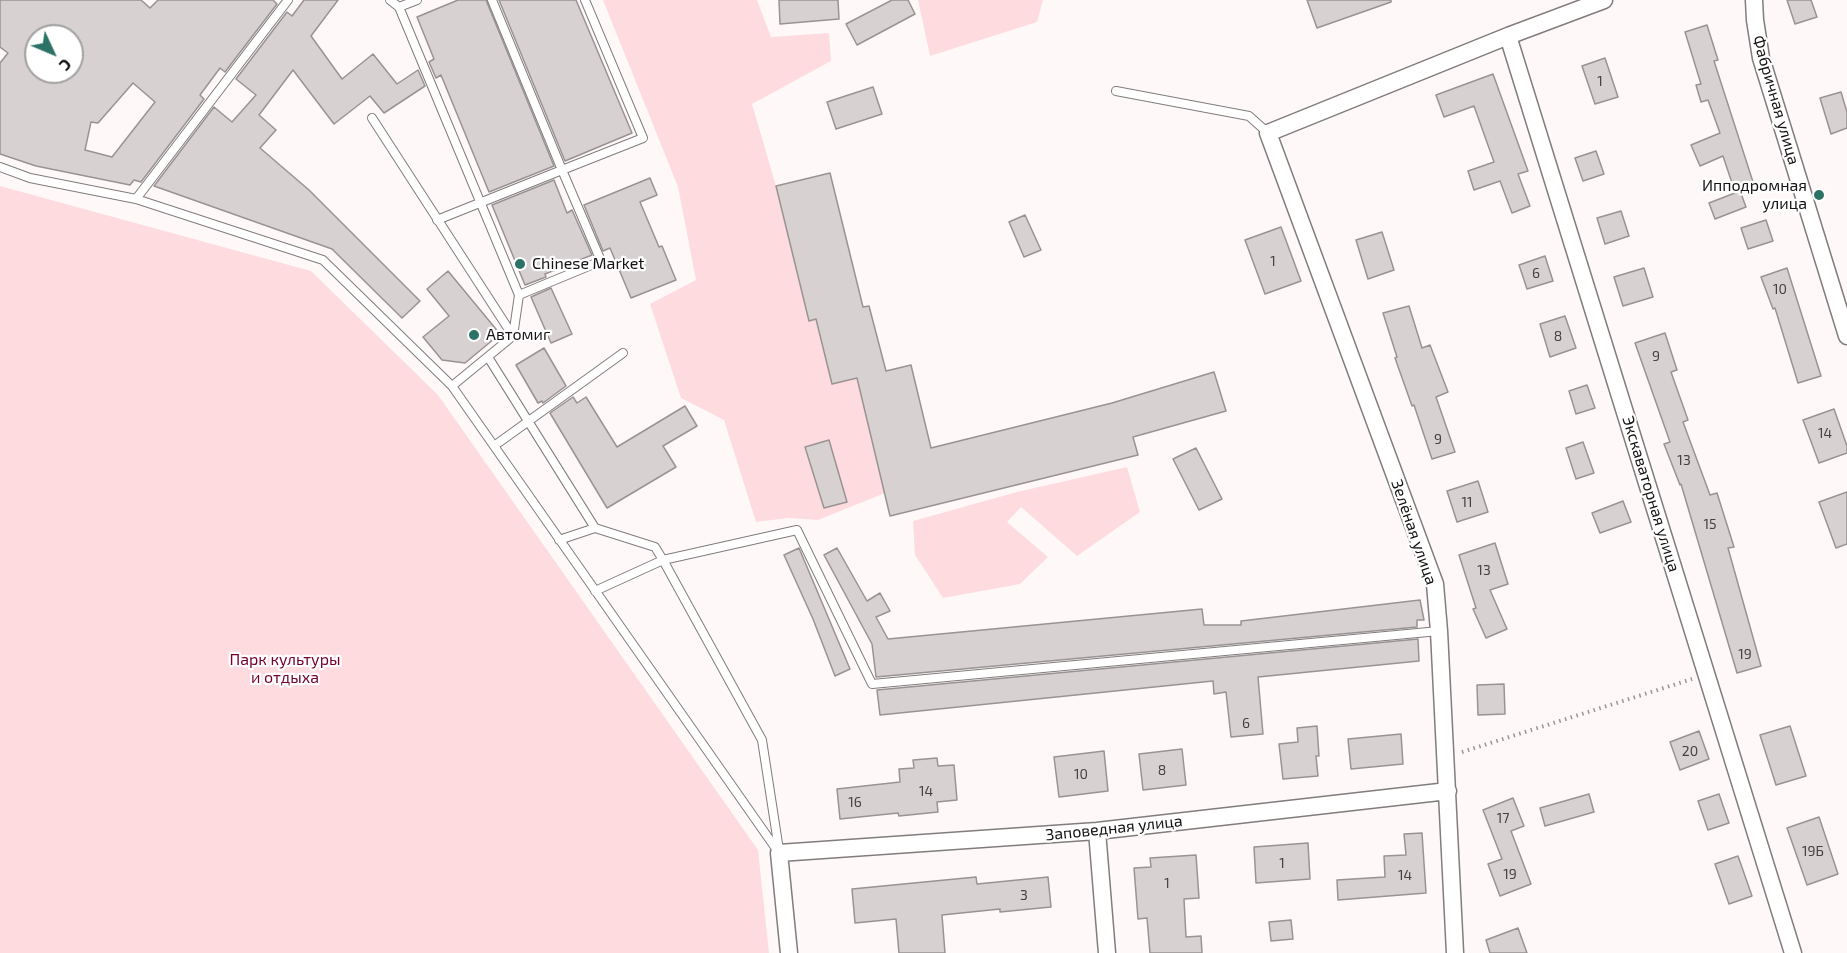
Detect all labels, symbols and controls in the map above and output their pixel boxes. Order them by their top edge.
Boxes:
north arrow [24,24,84,84]
street label: Фабричная улица [1748,33,1804,167]
text: С [56,55,76,75]
house number: 1 [1597,73,1603,89]
place label: Ипподромная улица [1702,176,1807,214]
marker: Ипподромная улица [1812,188,1826,202]
house number: 1 [1270,253,1276,269]
place label: Chinese Market [532,254,644,274]
marker: Chinese Market [513,257,527,271]
house number: 6 [1532,265,1540,281]
house number: 10 [1773,281,1787,297]
place label: Автомиг [486,325,550,345]
marker: Автомиг [467,328,481,342]
house number: 8 [1554,328,1562,344]
house number: 9 [1652,348,1660,364]
street label: Экскаваторная улица [1618,414,1684,574]
house number: 14 [1818,425,1832,441]
house number: 9 [1434,431,1442,447]
house number: 13 [1677,452,1691,468]
street label: Зелёная улица [1387,477,1441,587]
house number: 11 [1461,494,1473,510]
house number: 15 [1703,516,1717,532]
house number: 13 [1477,562,1491,578]
house number: 19 [1738,646,1752,662]
park label: Парк культуры и отдыха [230,650,340,688]
house number: 6 [1242,715,1250,731]
house number: 20 [1682,743,1698,759]
house number: 8 [1158,762,1166,778]
house number: 10 [1074,766,1088,782]
house number: 14 [919,783,933,799]
house number: 16 [848,794,862,810]
house number: 17 [1497,810,1509,826]
street label: Заповедная улица [1044,811,1184,845]
house number: 19Б [1802,843,1824,859]
house number: 1 [1279,855,1285,871]
house number: 19 [1503,866,1517,882]
house number: 14 [1398,867,1412,883]
house number: 1 [1164,875,1170,891]
house number: 3 [1020,887,1028,903]

